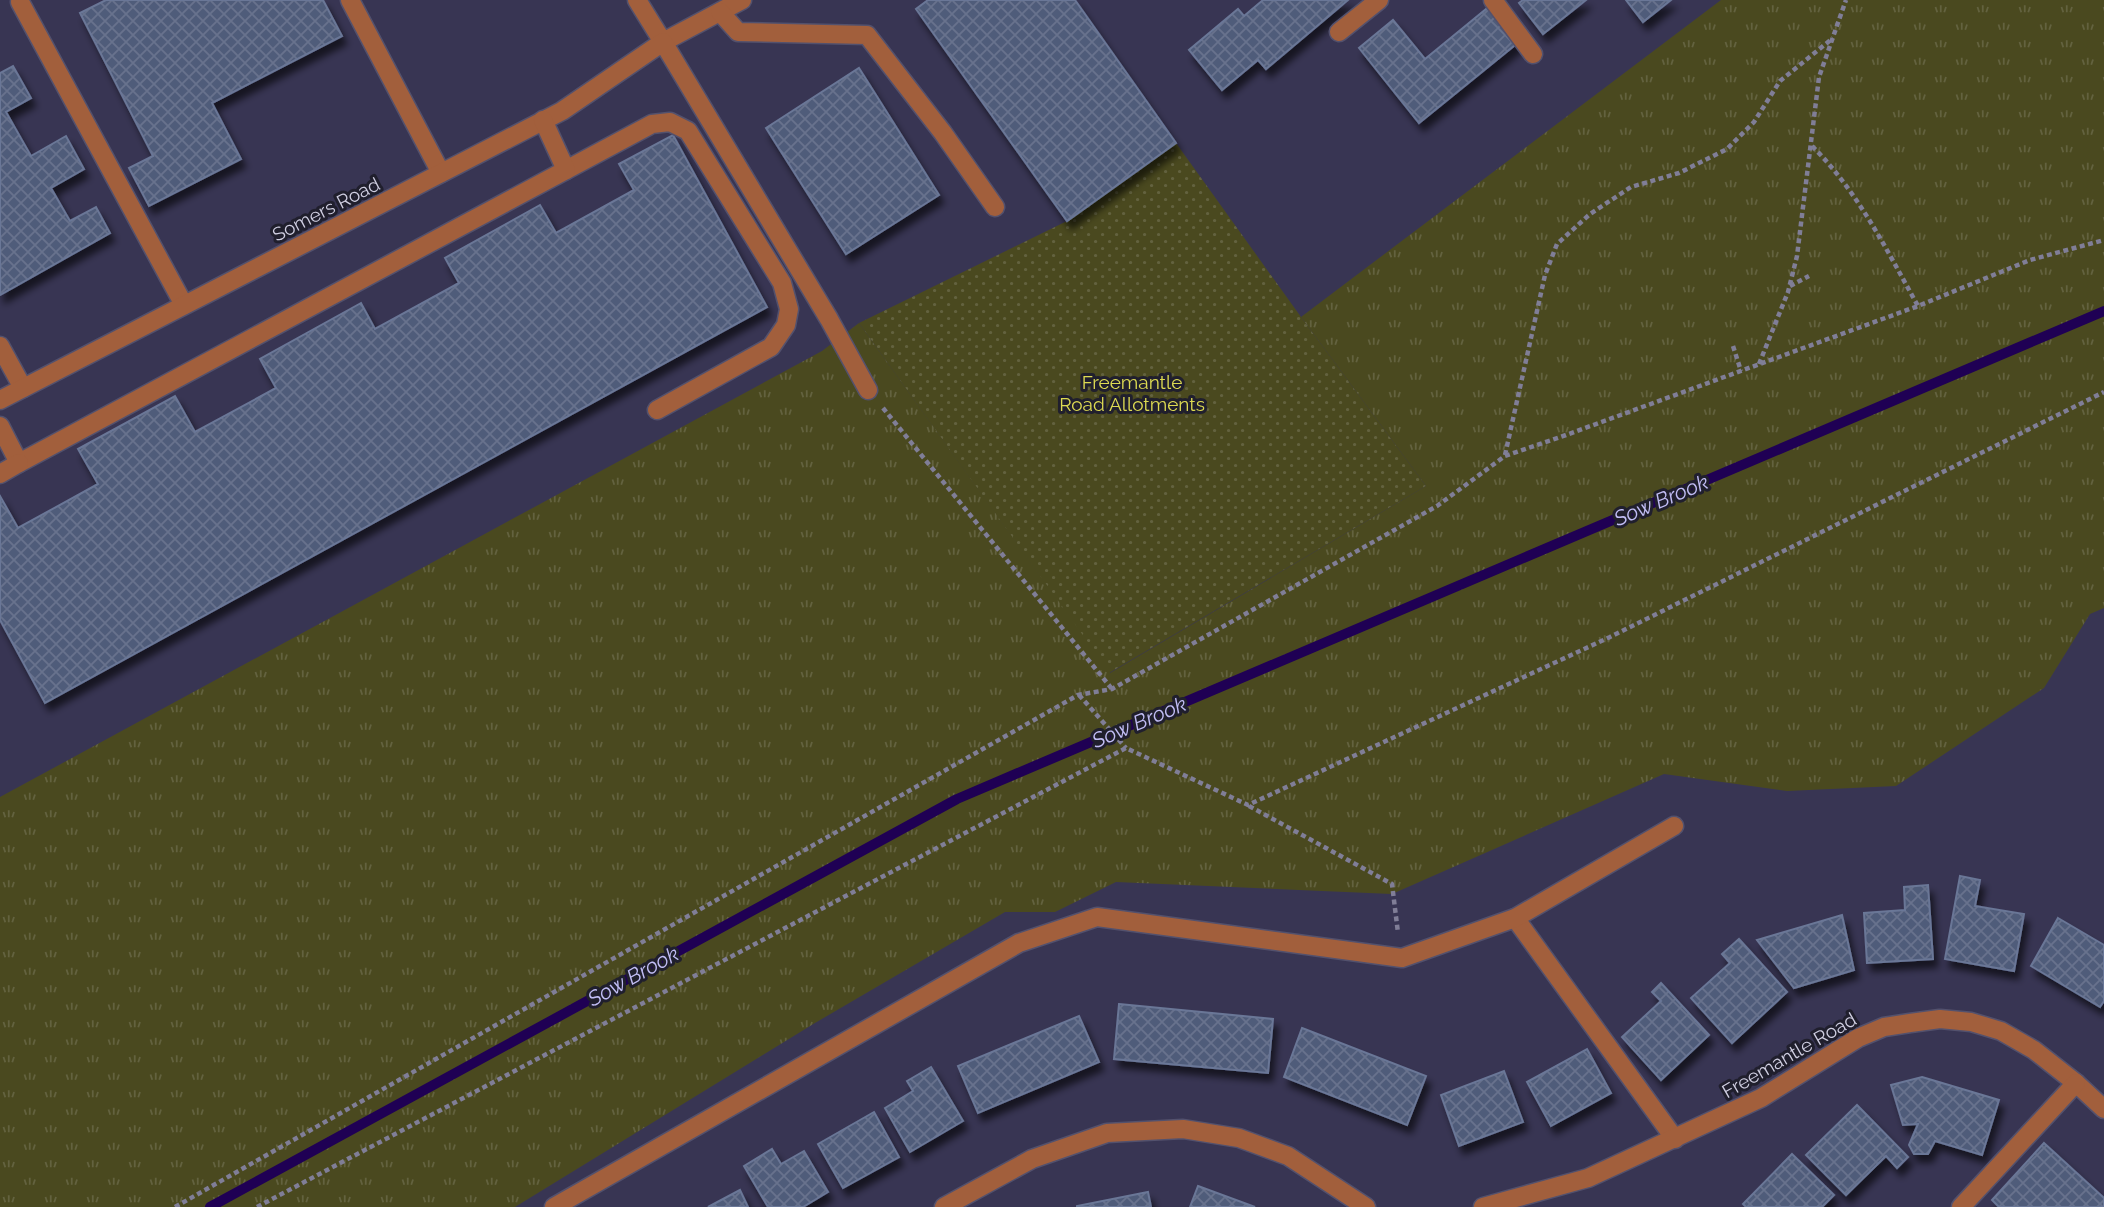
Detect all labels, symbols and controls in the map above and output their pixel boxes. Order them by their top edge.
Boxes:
street label: Somers Road [269,172,383,246]
park label: Freemantle Road Allotments [1059,371,1205,415]
water label: Sow Brook [1609,469,1712,531]
water label: Sow Brook [1087,691,1190,753]
water label: Sow Brook [582,941,683,1012]
street label: Freemantle Road [1718,1008,1860,1102]

